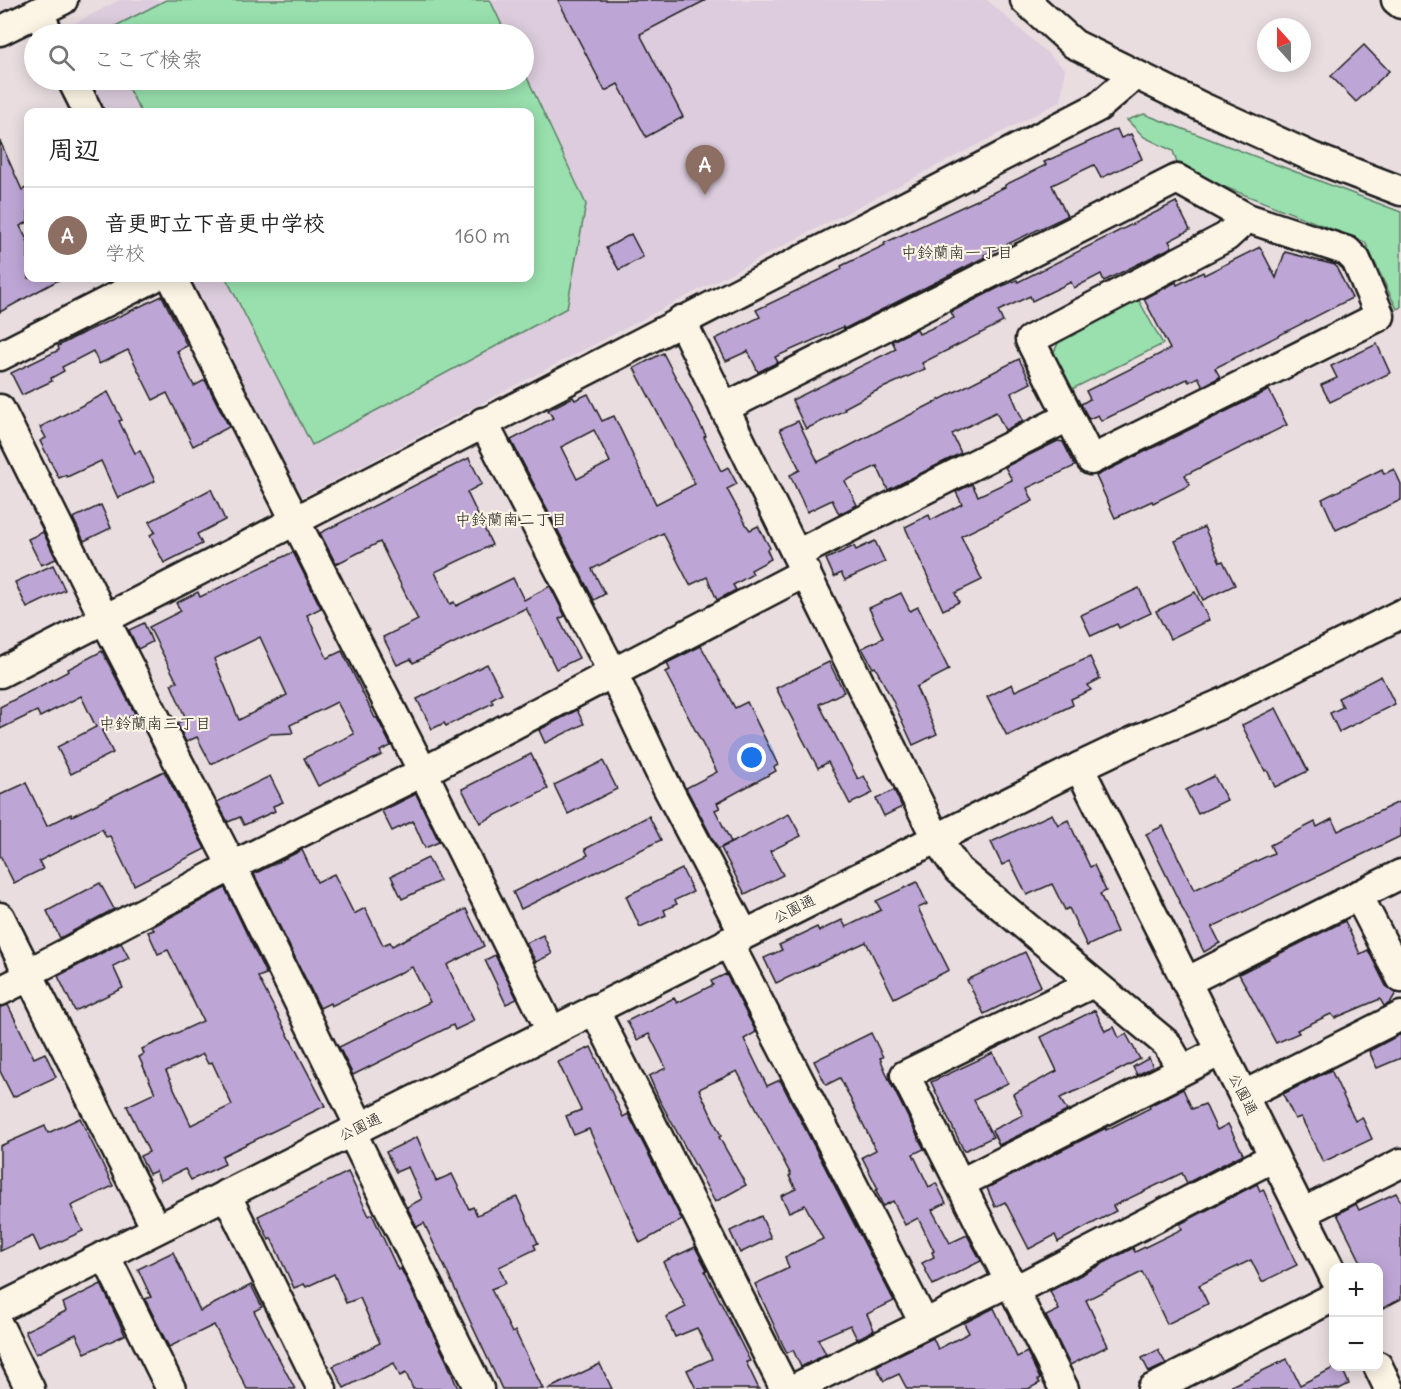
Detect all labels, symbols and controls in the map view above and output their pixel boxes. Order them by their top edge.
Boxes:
north arrow [1257,18,1311,72]
search box [24,24,534,90]
icon: search [45,41,78,74]
text: ここで検索 [93,45,203,73]
text: 周辺 [48,133,100,166]
pin: A [686,146,724,195]
text: 音更町立下音更中学校 [105,209,325,237]
text: A [61,223,74,248]
text: 160 m [455,223,510,248]
text: 学校 [105,240,145,265]
district label: 中鈴蘭南一丁目 [901,242,1013,262]
district label: 中鈴蘭南二丁目 [455,509,567,529]
district label: 中鈴蘭南三丁目 [99,713,211,733]
your location [737,743,766,772]
street label: 公園通 [769,890,818,927]
street label: 公園通 [1225,1069,1262,1118]
street label: 公園通 [335,1108,384,1145]
map controls [1329,1263,1383,1371]
button: + [1329,1263,1383,1317]
button: − [1329,1317,1383,1371]

